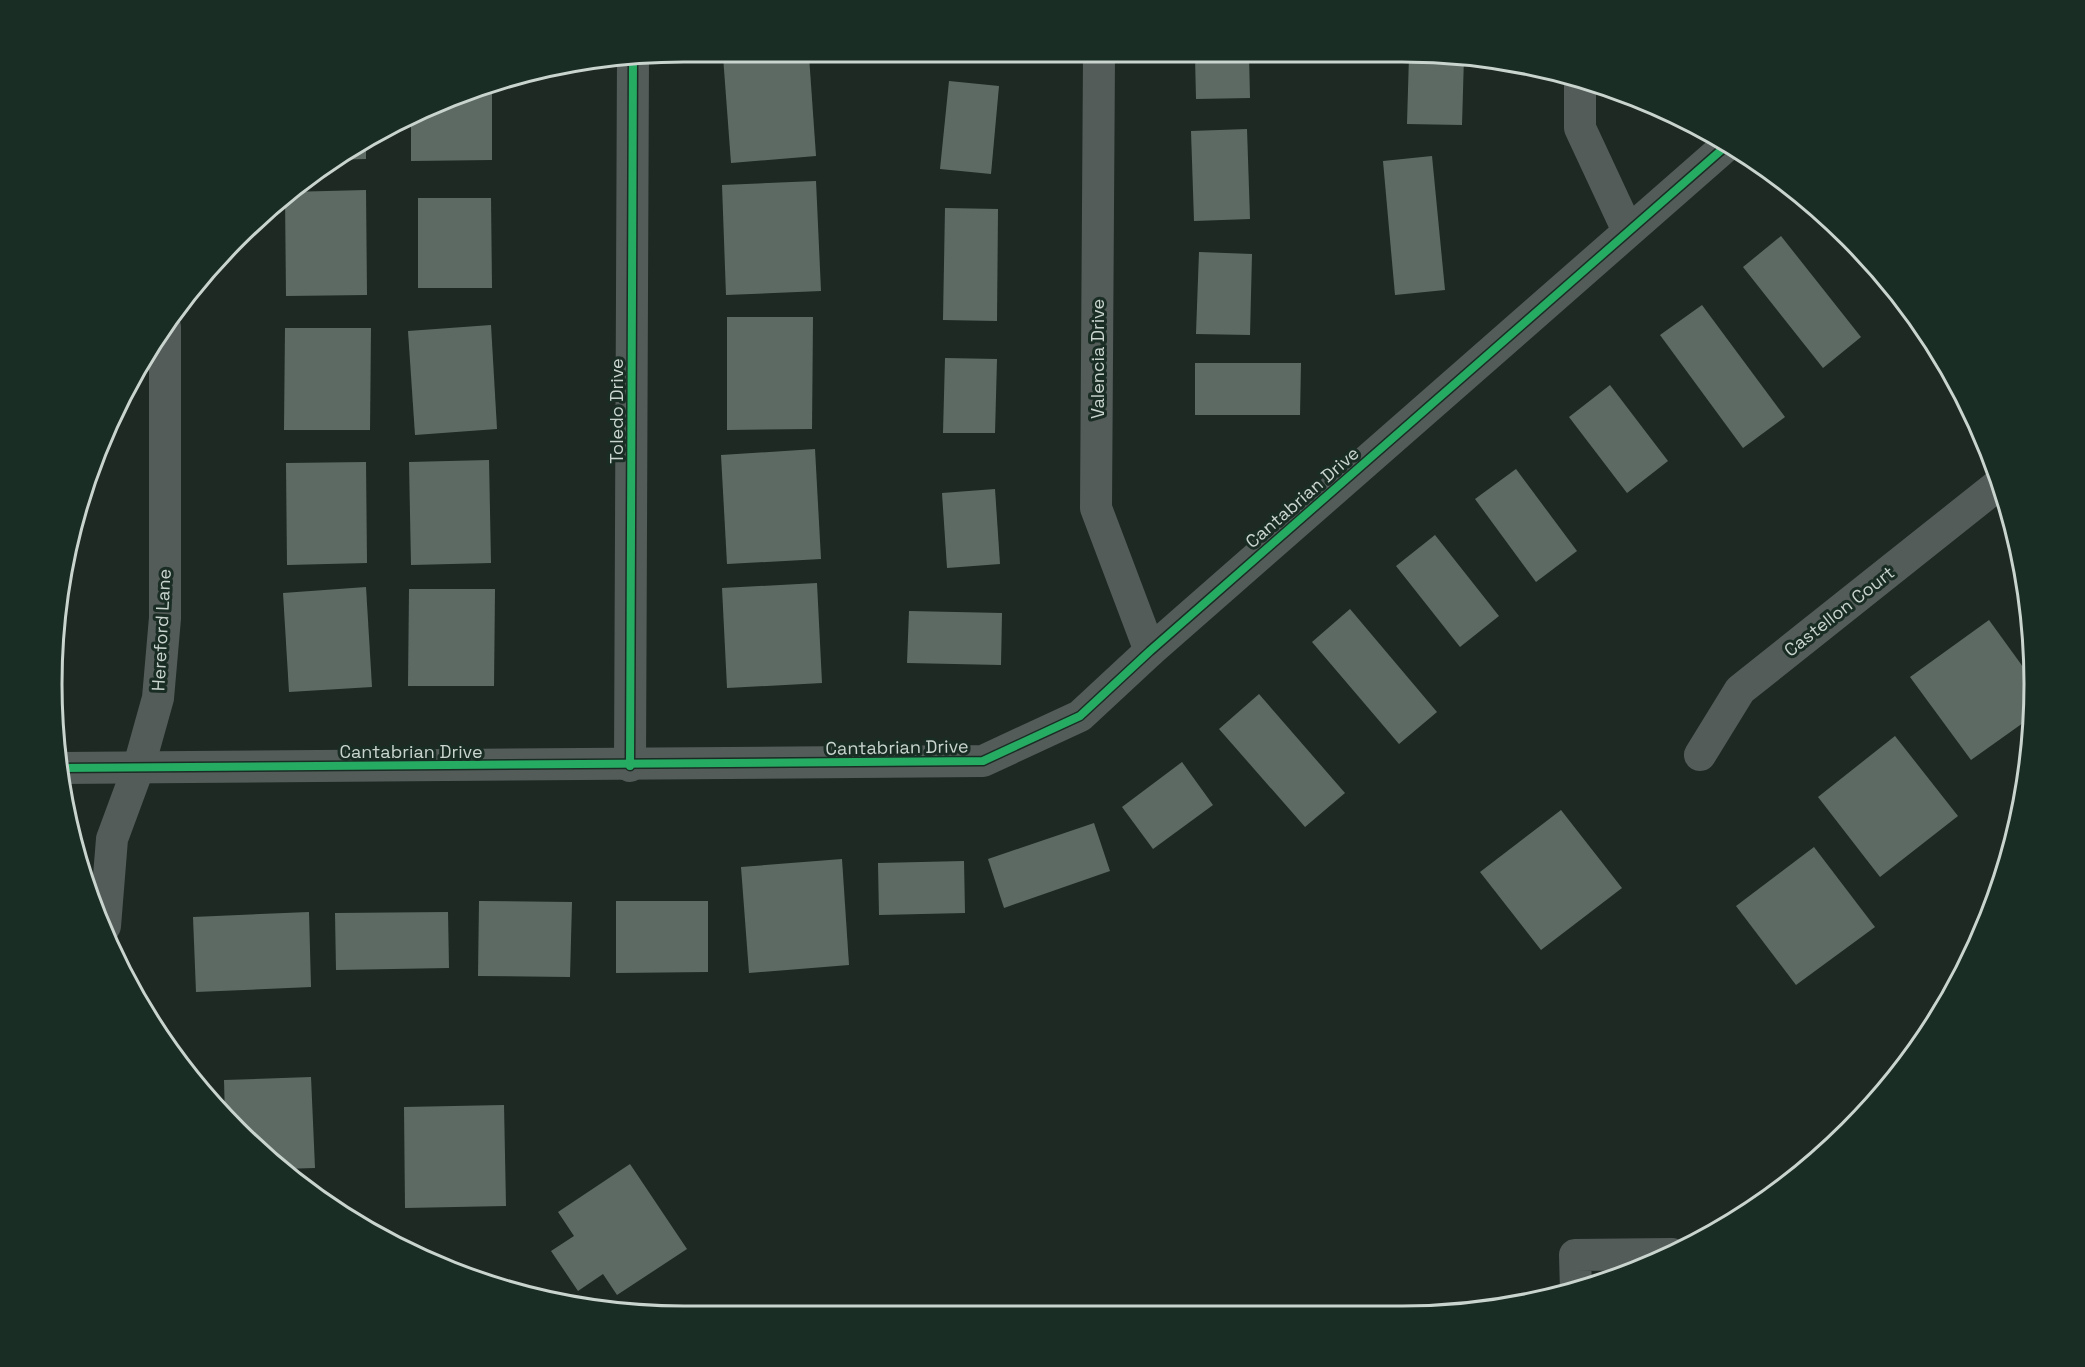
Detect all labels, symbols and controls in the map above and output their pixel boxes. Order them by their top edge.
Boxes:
street label: Valencia Drive [1086,299,1109,419]
street label: Toledo Drive [605,358,628,464]
street label: Cantabrian Drive [1240,441,1364,553]
street label: Castellon Court [1779,561,1899,661]
street label: Hereford Lane [146,568,176,692]
street label: Cantabrian Drive [825,734,969,760]
street label: Cantabrian Drive [339,740,483,763]

